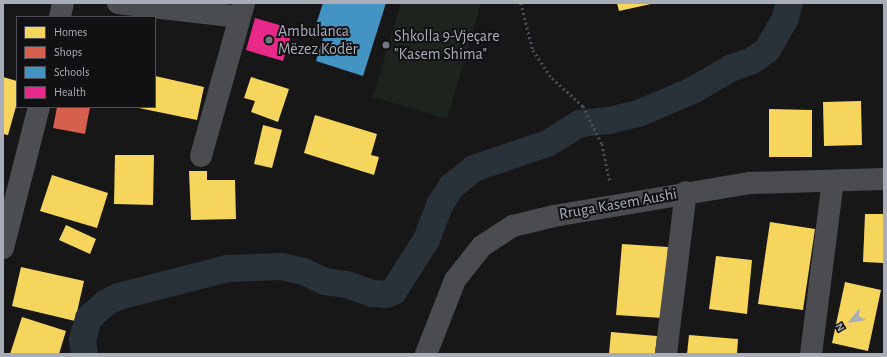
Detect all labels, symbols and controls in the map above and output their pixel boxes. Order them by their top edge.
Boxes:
legend [16,16,156,108]
place label: Ambulanca Mëzez Kodër [278,21,358,59]
text: Homes [54,26,87,38]
place label: Shkolla 9-Vjeçare "Kasem Shima" [394,26,500,64]
marker: Ambulanca Mëzez Kodër [263,34,275,46]
marker: Shkolla 9-Vjeçare "Kasem Shima" [381,40,391,50]
text: Shops [54,46,82,58]
text: Schools [54,66,89,78]
text: Health [54,86,86,98]
street label: Rruga Kasem Aushi [558,184,678,224]
north arrow [831,301,871,341]
text: N [833,321,847,333]

